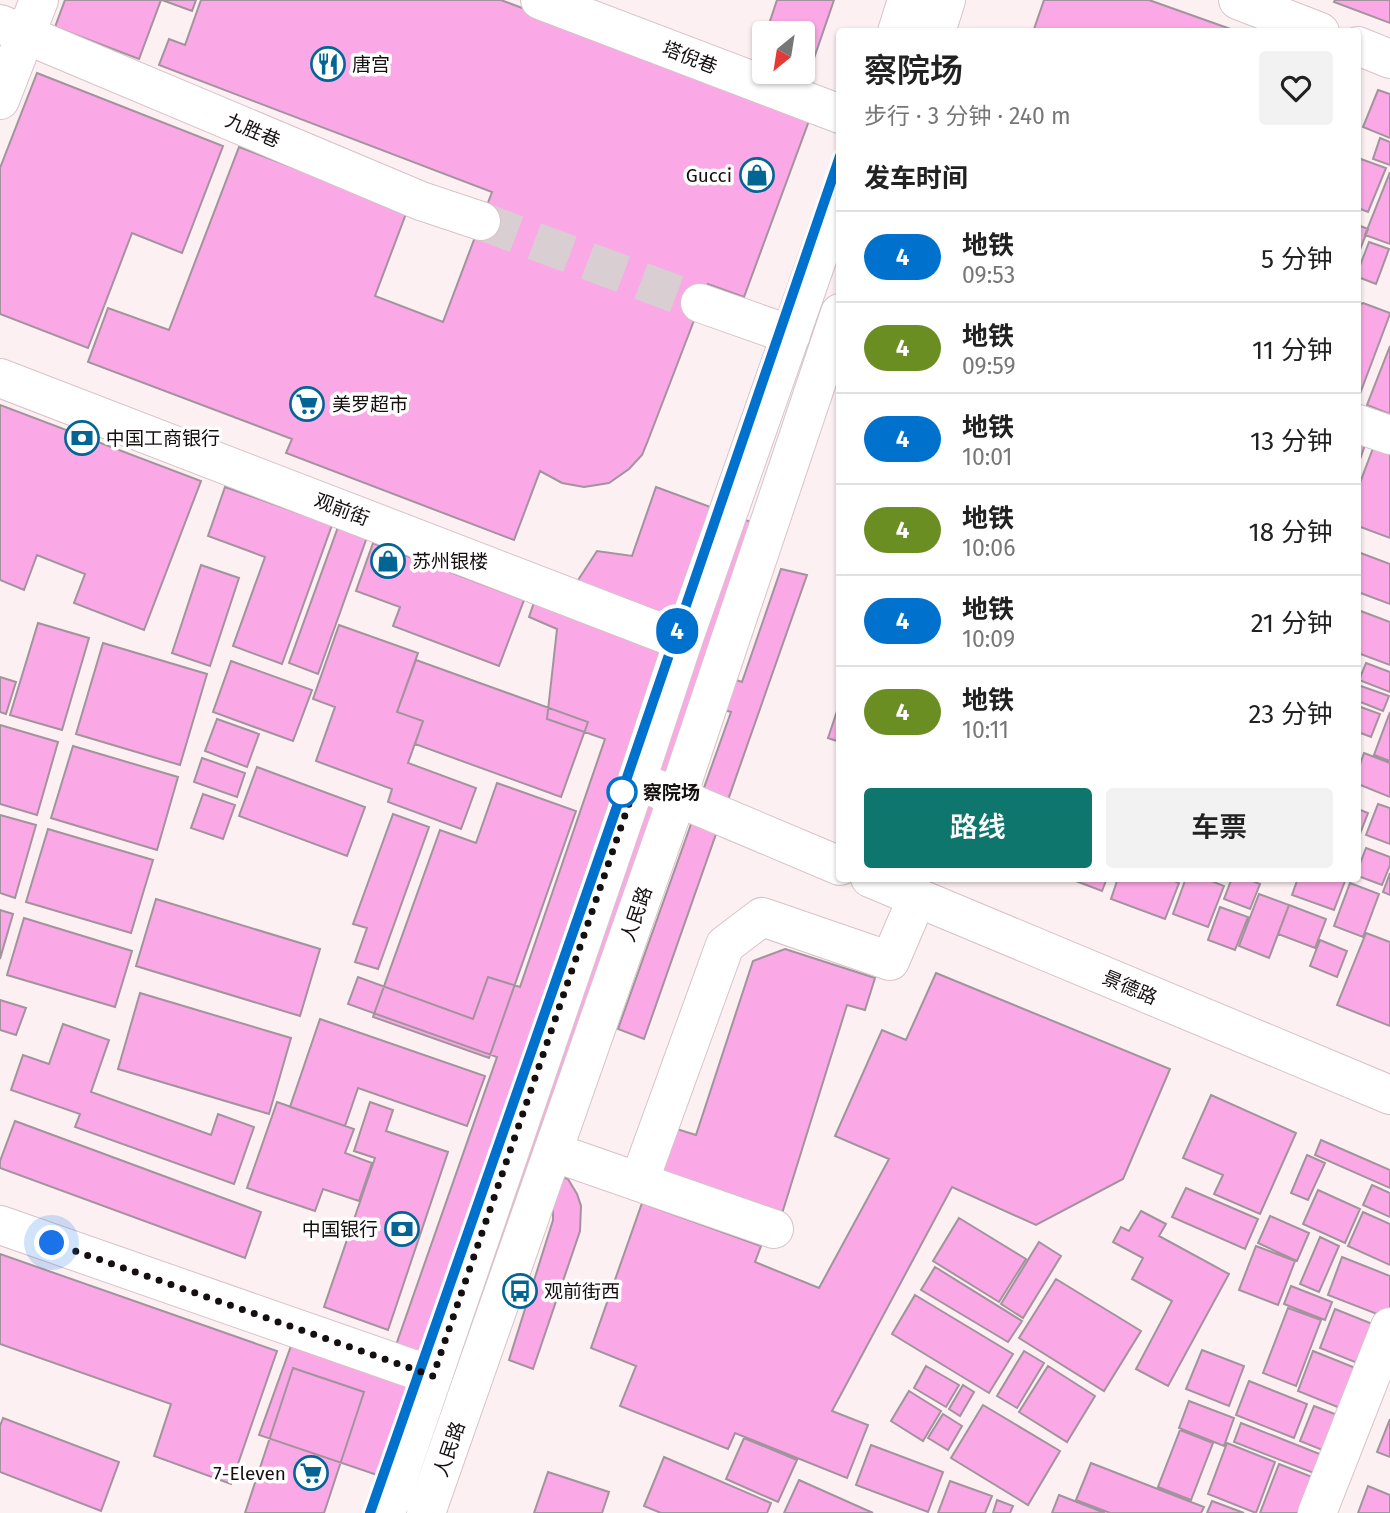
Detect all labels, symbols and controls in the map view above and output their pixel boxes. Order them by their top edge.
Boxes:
north arrow [752,21,816,84]
map controls [752,21,815,84]
street label: 塔倪巷 [659,37,721,78]
restaurant icon: 唐宫 [309,45,347,83]
text: 察院场 [864,51,963,91]
button: heart [1259,51,1333,125]
place label: 唐宫 [352,53,390,76]
text: 步行 · 3 分钟 · 240 m [864,102,1071,130]
street label: 九胜巷 [222,109,284,152]
shop icon: Gucci [738,156,776,194]
text: 发车时间 [864,163,968,194]
place label: Gucci [686,164,732,187]
text: 地铁 [962,230,1014,261]
text: 4 [896,243,909,271]
text: 5 分钟 [1261,244,1333,275]
text: 09:53 [962,261,1015,289]
text: 地铁 [962,321,1014,352]
text: 4 [896,334,909,362]
text: 11 分钟 [1252,335,1333,366]
text: 09:59 [962,352,1016,380]
supermarket icon: 美罗超市 [288,385,326,423]
place label: 美罗超市 [332,393,408,416]
text: 地铁 [962,412,1014,443]
bank icon: 中国工商银行 [63,419,101,457]
text: 4 [896,425,909,453]
text: 13 分钟 [1250,426,1333,457]
place label: 中国工商银行 [106,427,220,450]
text: 10:01 [962,443,1013,471]
street label: 观前街 [311,489,373,530]
text: 地铁 [962,503,1014,534]
text: 4 [896,516,909,544]
text: 18 分钟 [1249,517,1333,548]
text: 10:06 [962,534,1015,562]
shop icon: 苏州银楼 [369,542,407,580]
place label: 苏州银楼 [412,550,488,573]
text: 地铁 [962,594,1014,625]
text: 4 [896,607,909,635]
line badge: 4 [654,608,700,654]
text: 21 分钟 [1251,608,1333,639]
text: 4 [670,617,684,645]
text: 10:09 [962,625,1015,653]
text: 地铁 [962,685,1014,716]
text: 4 [896,698,909,726]
text: 23 分钟 [1248,699,1333,730]
text: 10:11 [962,716,1009,744]
marker: 察院场 [607,777,637,807]
place label: 察院场 [643,781,700,804]
button: 路线 [864,788,1092,868]
button: 车票 [1106,788,1333,868]
street label: 人民路 [616,883,657,945]
street label: 景德路 [1099,966,1161,1009]
bank icon: 中国银行 [383,1210,421,1248]
place label: 中国银行 [302,1218,378,1241]
your location [34,1225,69,1260]
bus stop icon: 观前街西 [501,1272,539,1310]
place label: 观前街西 [544,1280,620,1303]
street label: 人民路 [429,1418,470,1480]
supermarket icon: 7-Eleven [292,1454,330,1492]
place label: 7-Eleven [213,1462,286,1485]

